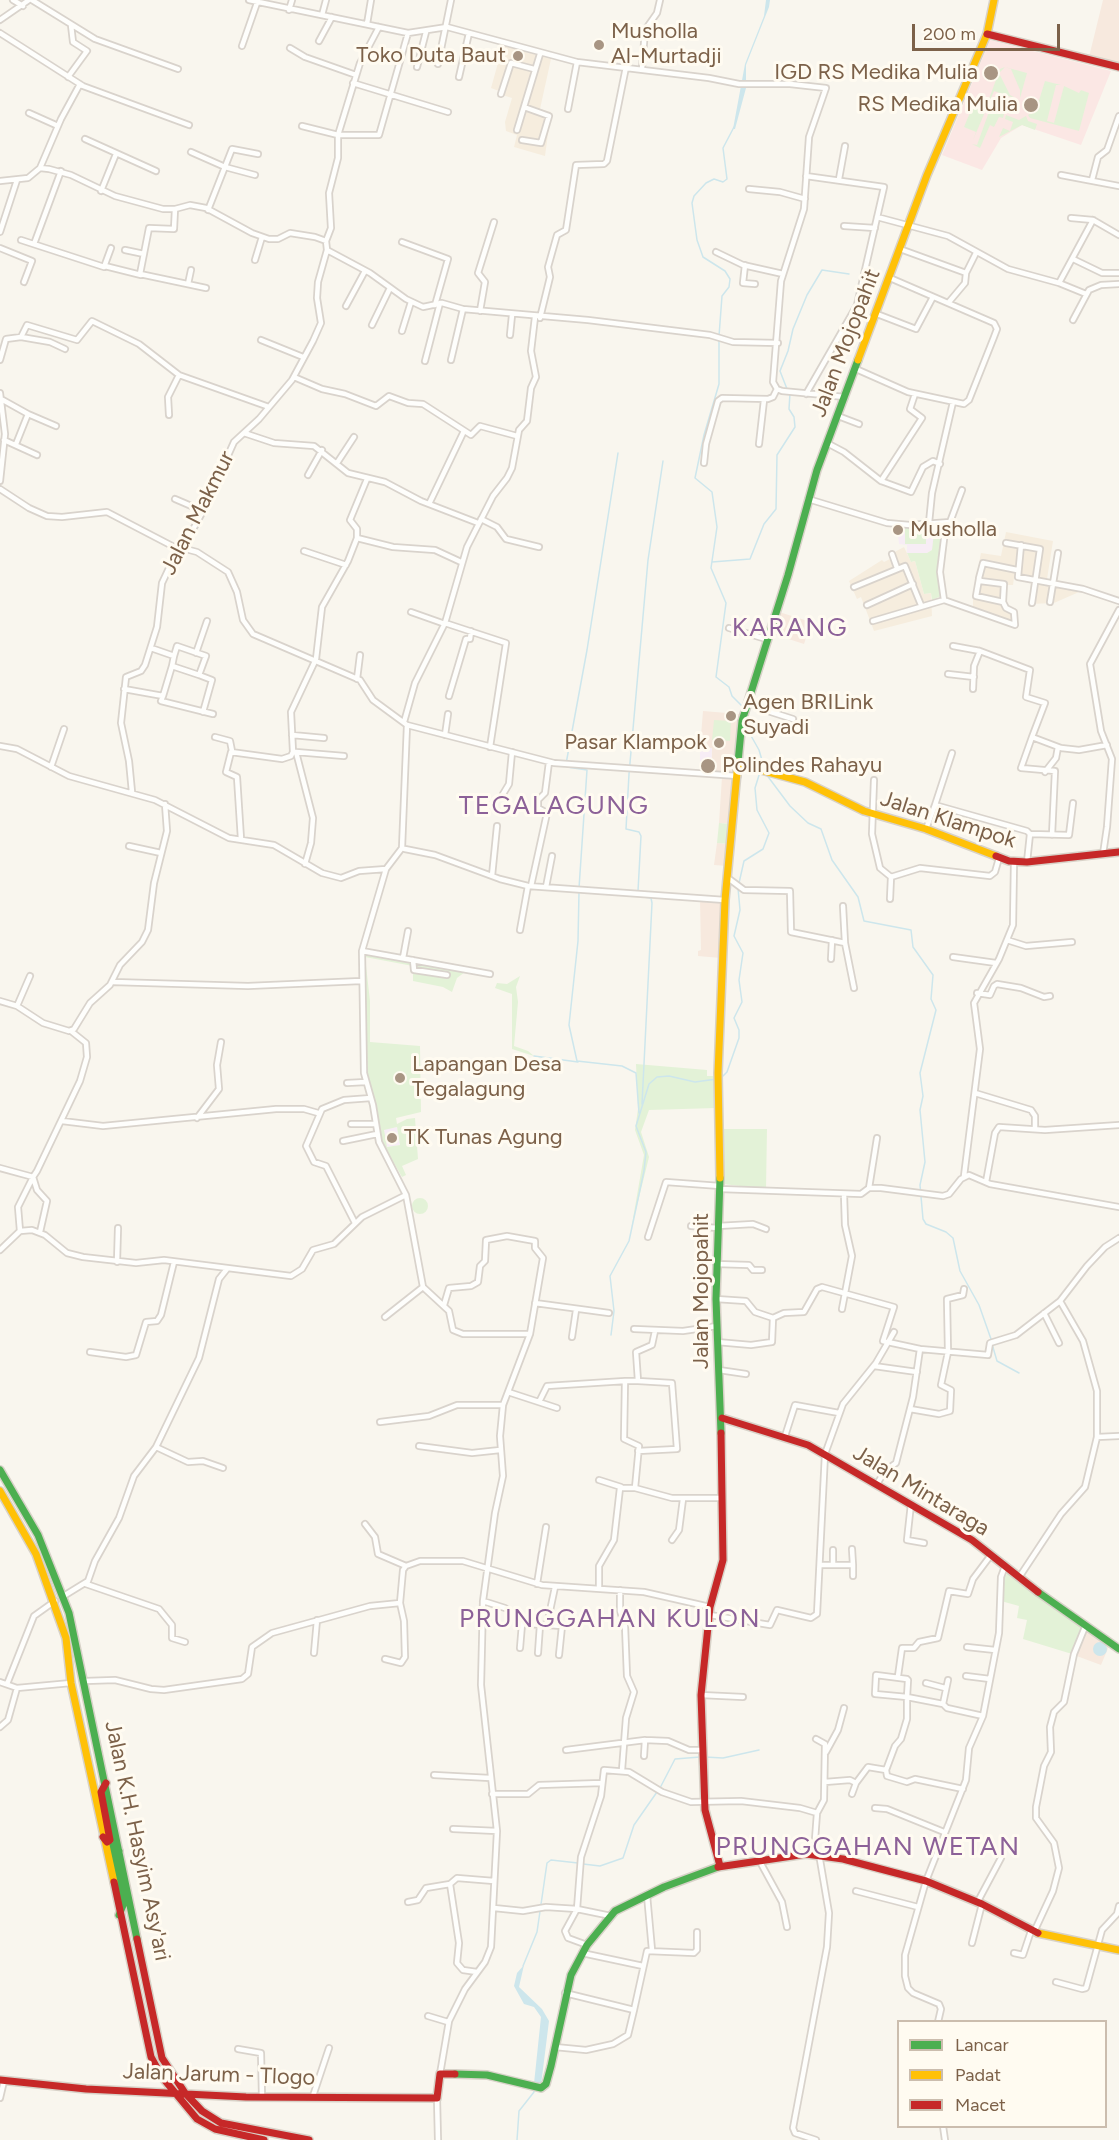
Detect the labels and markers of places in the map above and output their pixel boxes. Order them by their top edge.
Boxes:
place label: Musholla Al-Murtadji [611,19,722,70]
marker: Musholla Al-Murtadji [592,38,606,52]
place label: Toko Duta Baut [356,43,506,69]
marker: Toko Duta Baut [511,49,525,63]
place label: IGD RS Medika Mulia [774,60,978,86]
marker: IGD RS Medika Mulia [982,64,1000,82]
place label: RS Medika Mulia [858,92,1018,118]
marker: RS Medika Mulia [1022,96,1040,114]
place label: Musholla [910,517,997,543]
marker: Musholla [891,523,905,537]
place label: Agen BRILink Suyadi [743,690,873,742]
marker: Agen BRILink Suyadi [724,709,738,723]
place label: Pasar Klampok [564,730,707,756]
marker: Pasar Klampok [712,736,726,750]
place label: Polindes Rahayu [722,753,882,779]
marker: Polindes Rahayu [699,757,717,775]
place label: Lapangan Desa Tegalagung [412,1052,562,1104]
marker: Lapangan Desa Tegalagung [393,1071,407,1085]
place label: TK Tunas Agung [404,1125,563,1151]
marker: TK Tunas Agung [385,1131,399,1145]

